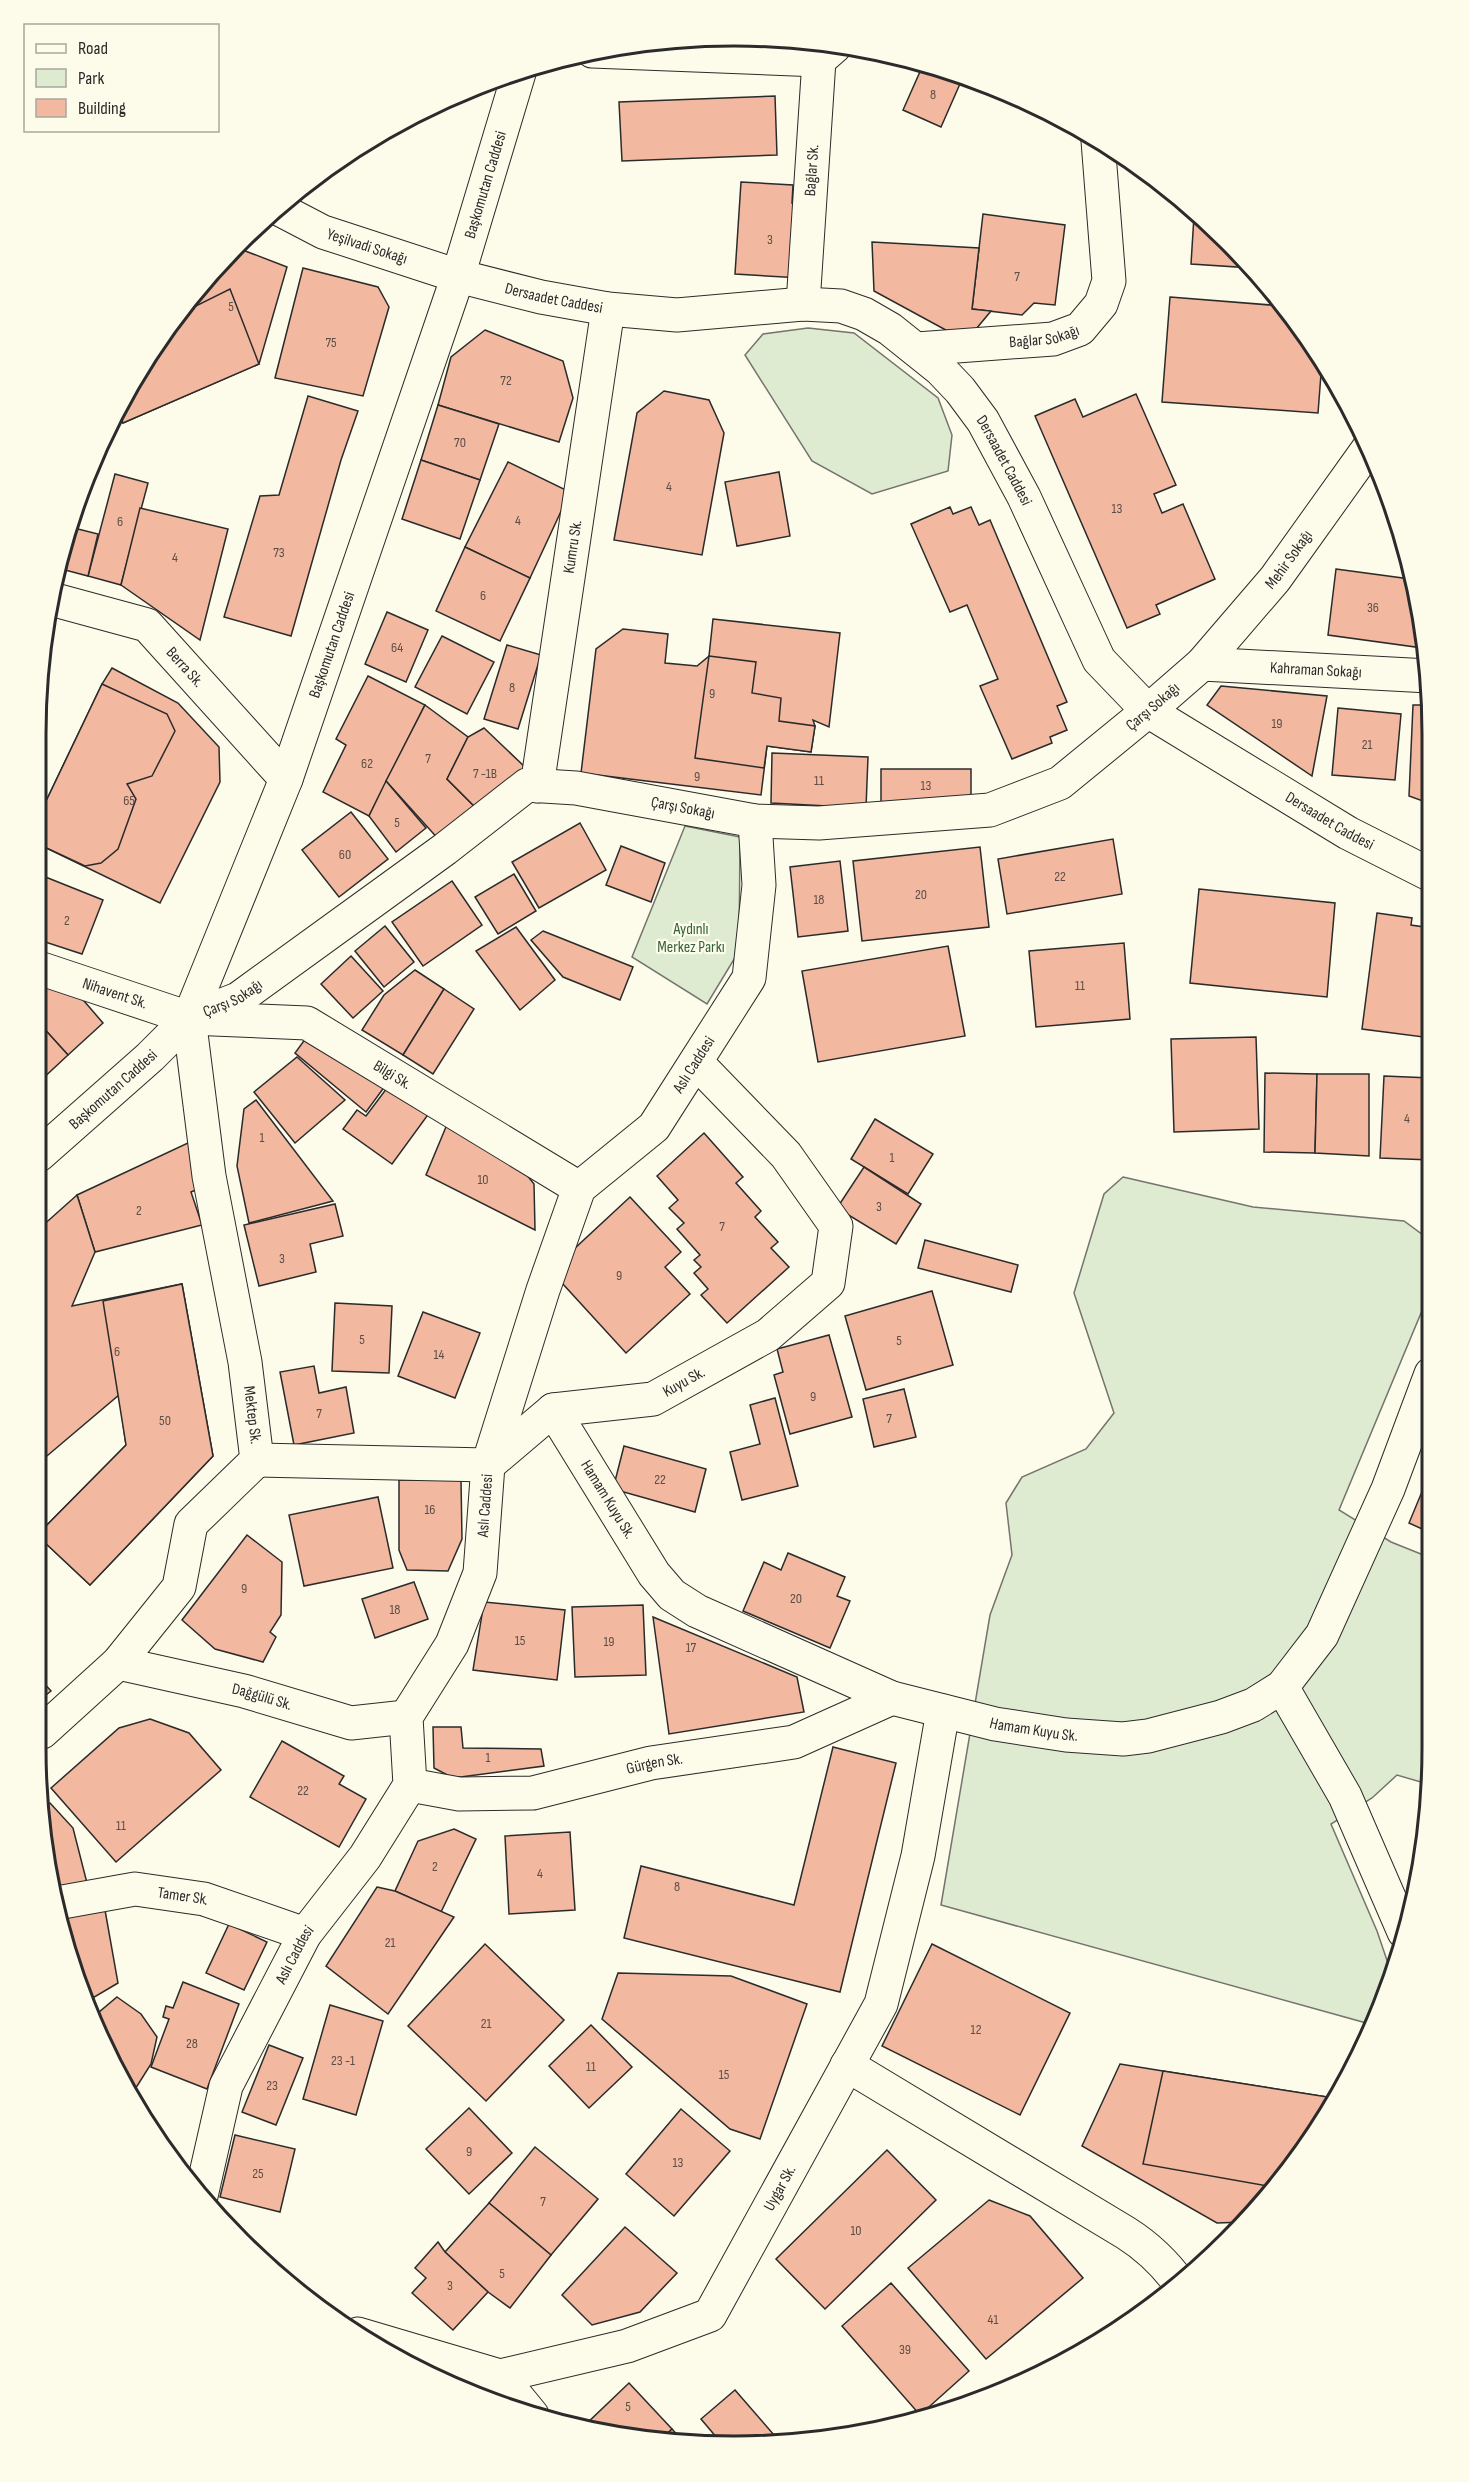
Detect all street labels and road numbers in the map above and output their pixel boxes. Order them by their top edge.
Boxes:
street label: Başkomutan Caddesi [460,129,511,241]
street label: Bağlar Sk. [801,144,823,197]
street label: Yeşilvadi Sokağı [324,224,410,268]
street label: Dersaadet Caddesi [503,279,604,317]
street label: Bağlar Sokağı [1008,321,1082,352]
street label: Dersaadet Caddesi [972,411,1036,508]
street label: Kumru Sk. [559,519,586,575]
street label: Mehir Sokağı [1261,526,1316,593]
street label: Başkomutan Caddesi [305,589,359,700]
street label: Berra Sk. [162,643,208,691]
street label: Kahraman Sokağı [1270,658,1362,682]
street label: Çarşı Sokağı [1122,678,1183,735]
street label: Dersaadet Caddesi [1282,788,1377,854]
street label: Çarşı Sokağı [649,793,716,823]
street label: Nihavent Sk. [80,974,150,1013]
street label: Çarşı Sokağı [200,975,266,1021]
street label: Aslı Caddesi [668,1033,719,1097]
street label: Başkomutan Caddesi [65,1046,161,1133]
street label: Bilgi Sk. [370,1056,415,1094]
street label: Kuyu Sk. [659,1363,708,1401]
street label: Mektep Sk. [239,1385,265,1445]
street label: Hamam Kuyu Sk. [577,1457,639,1542]
street label: Aslı Caddesi [473,1473,497,1539]
street label: Dağgülü Sk. [230,1679,294,1714]
street label: Hamam Kuyu Sk. [988,1714,1078,1745]
street label: Gürgen Sk. [624,1749,684,1778]
street label: Tamer Sk. [156,1883,212,1910]
street label: Aslı Caddesi [271,1921,318,1988]
street label: Uygar Sk. [760,2162,800,2214]

